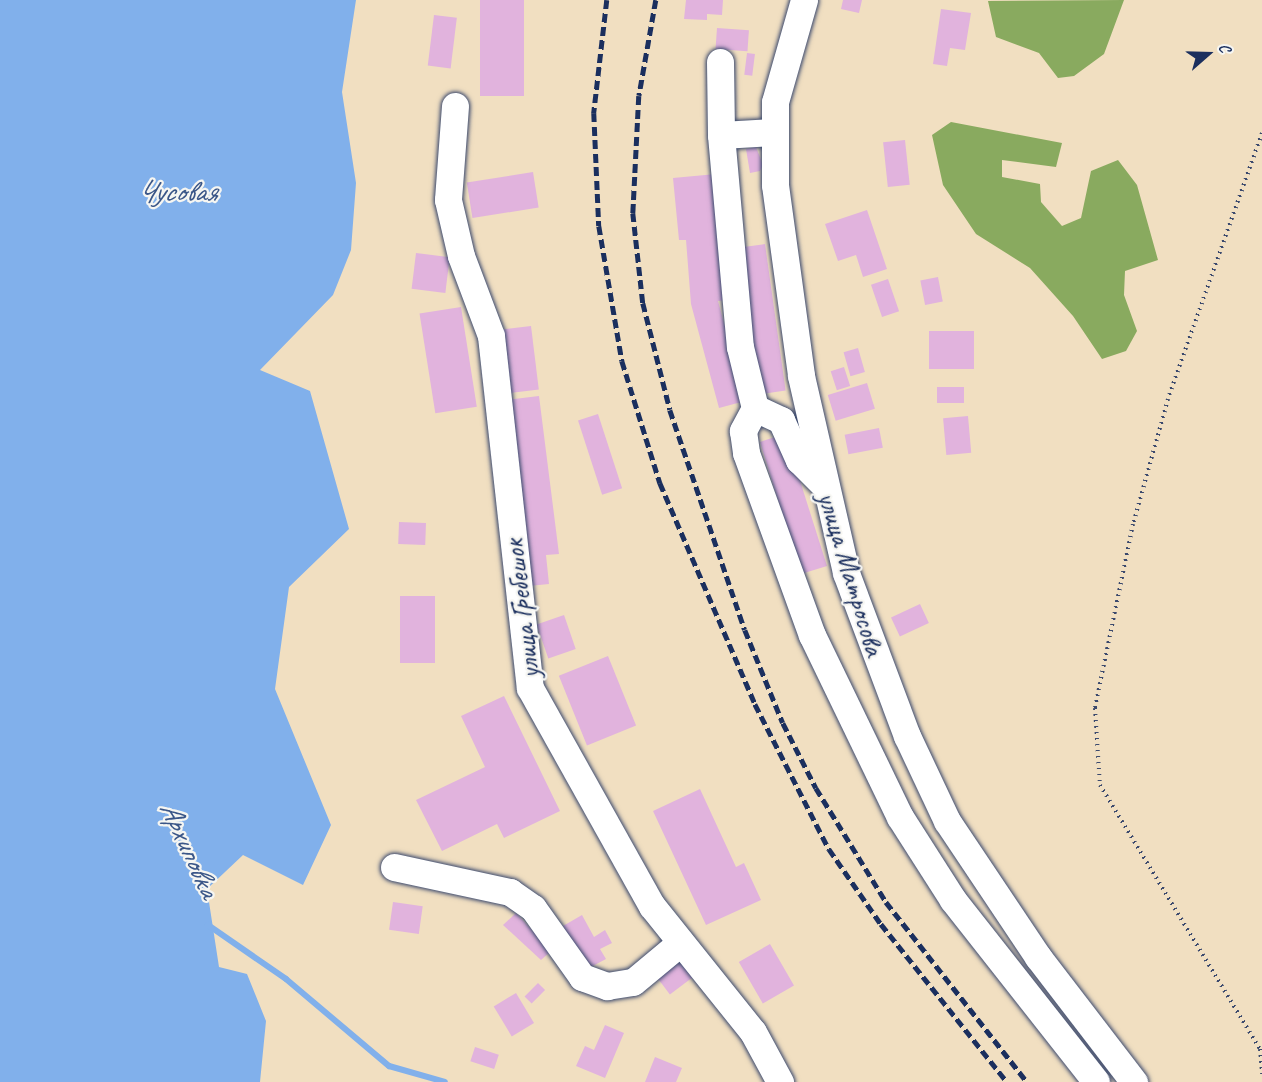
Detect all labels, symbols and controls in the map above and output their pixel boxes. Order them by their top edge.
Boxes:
north arrow [1178,24,1238,84]
text: С [1214,41,1236,55]
water label: Чусовая [137,173,217,209]
street label: улица Матросова [810,488,892,660]
street label: улица Гребешок [497,538,547,680]
water label: Архиповка [152,795,228,903]

